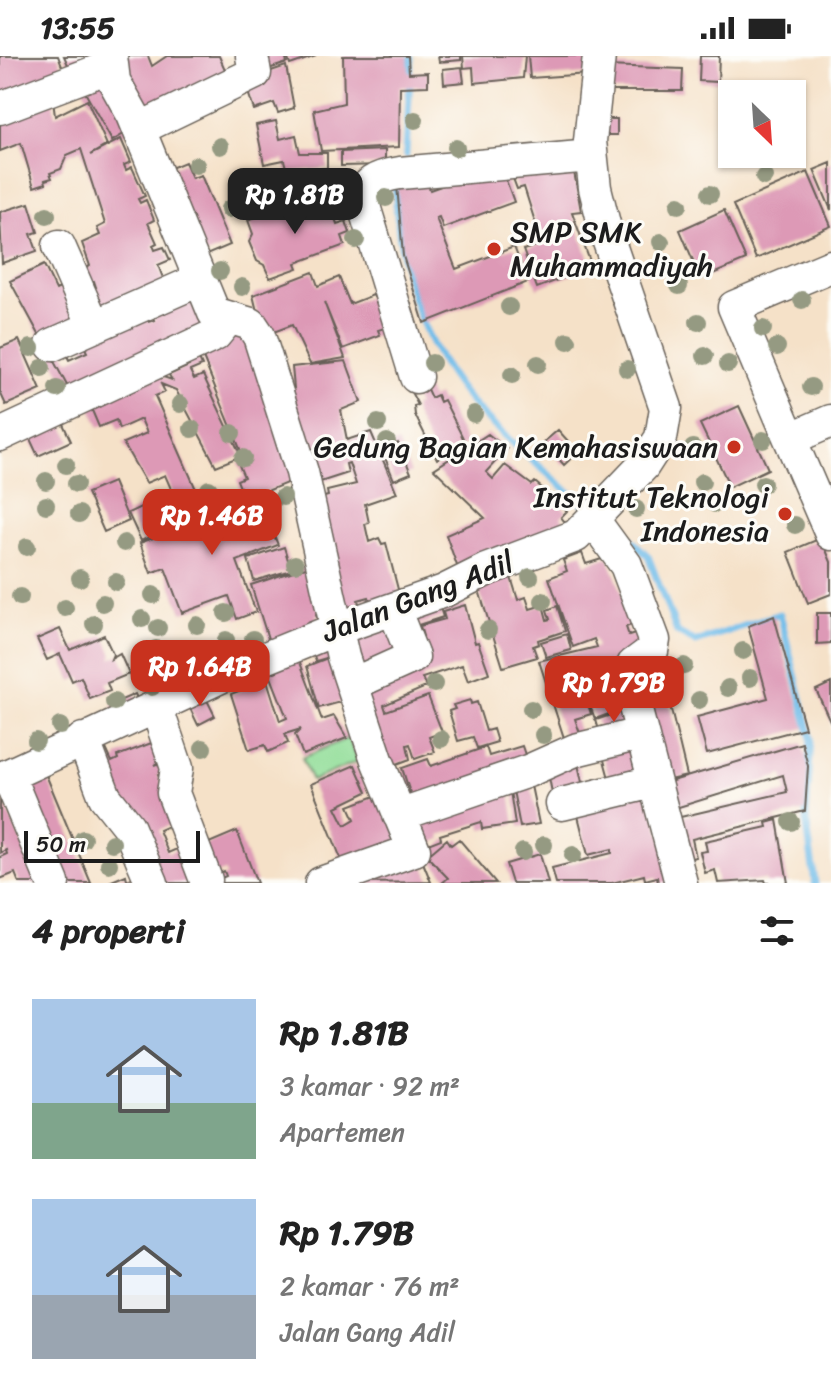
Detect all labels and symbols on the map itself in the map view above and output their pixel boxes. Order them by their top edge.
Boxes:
north arrow [718,80,806,168]
pin: Rp 1.81B [212,168,378,236]
place label: SMP SMK Muhammadiyah [510,205,713,293]
marker: SMP SMK Muhammadiyah [485,240,503,258]
place label: Gedung Bagian Kemahasiswaan [313,420,718,474]
marker: Gedung Bagian Kemahasiswaan [725,438,743,456]
place label: Institut Teknologi Indonesia [533,470,770,558]
pin: Rp 1.46B [129,489,295,557]
marker: Institut Teknologi Indonesia [776,505,794,523]
street label: Jalan Gang Adil [313,535,522,659]
pin: Rp 1.64B [117,640,283,708]
pin: Rp 1.79B [531,656,697,724]
scale bar [24,827,200,863]

